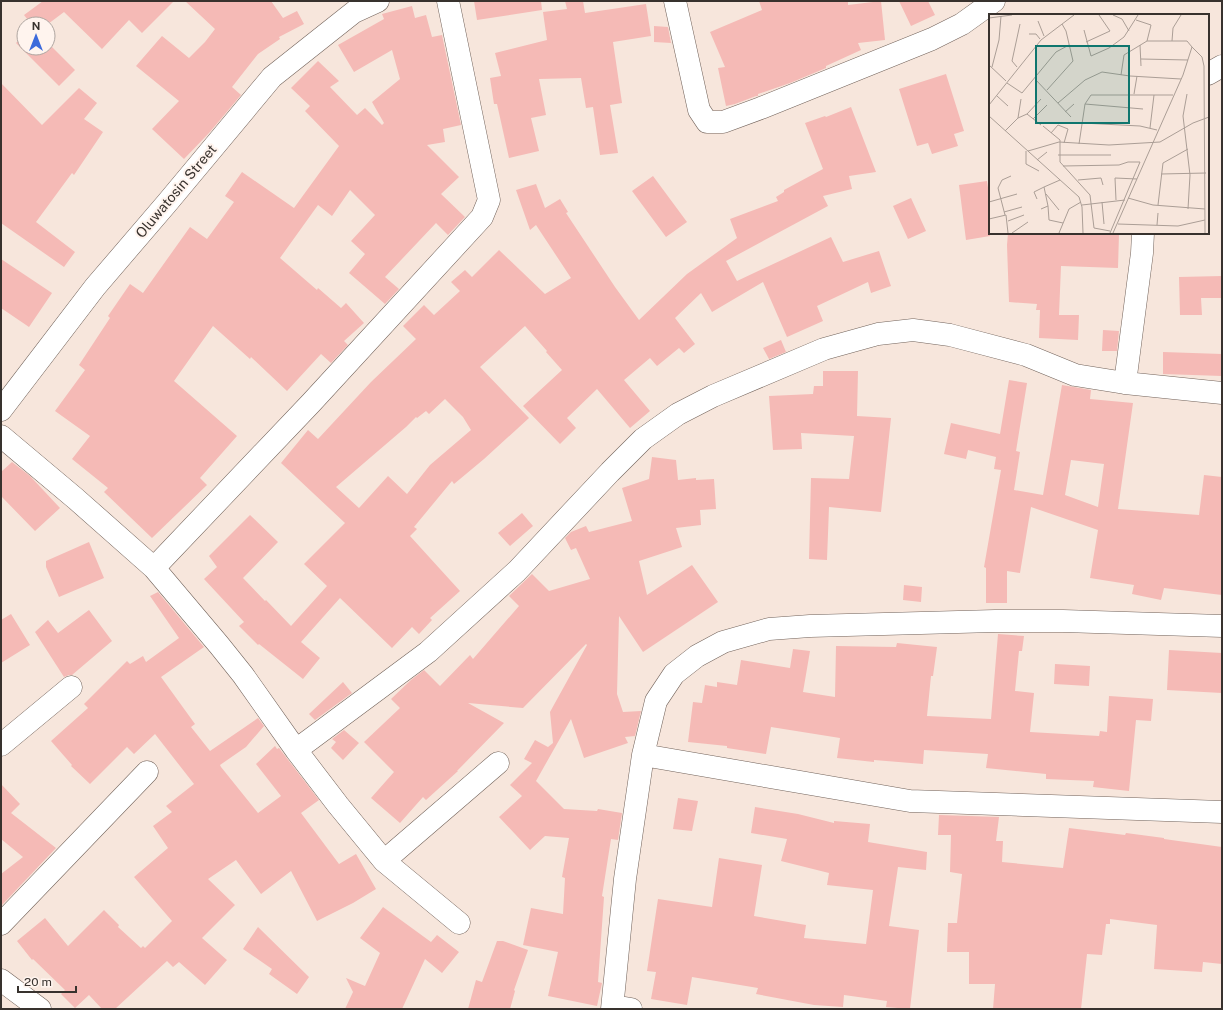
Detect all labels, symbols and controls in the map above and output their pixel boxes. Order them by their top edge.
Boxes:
inset map [989,14,1209,234]
north arrow [16,16,56,56]
text: N [32,20,40,32]
street label: Oluwatosin Street [132,141,220,241]
scale bar [18,968,76,994]
text: 20 m [24,975,52,989]

